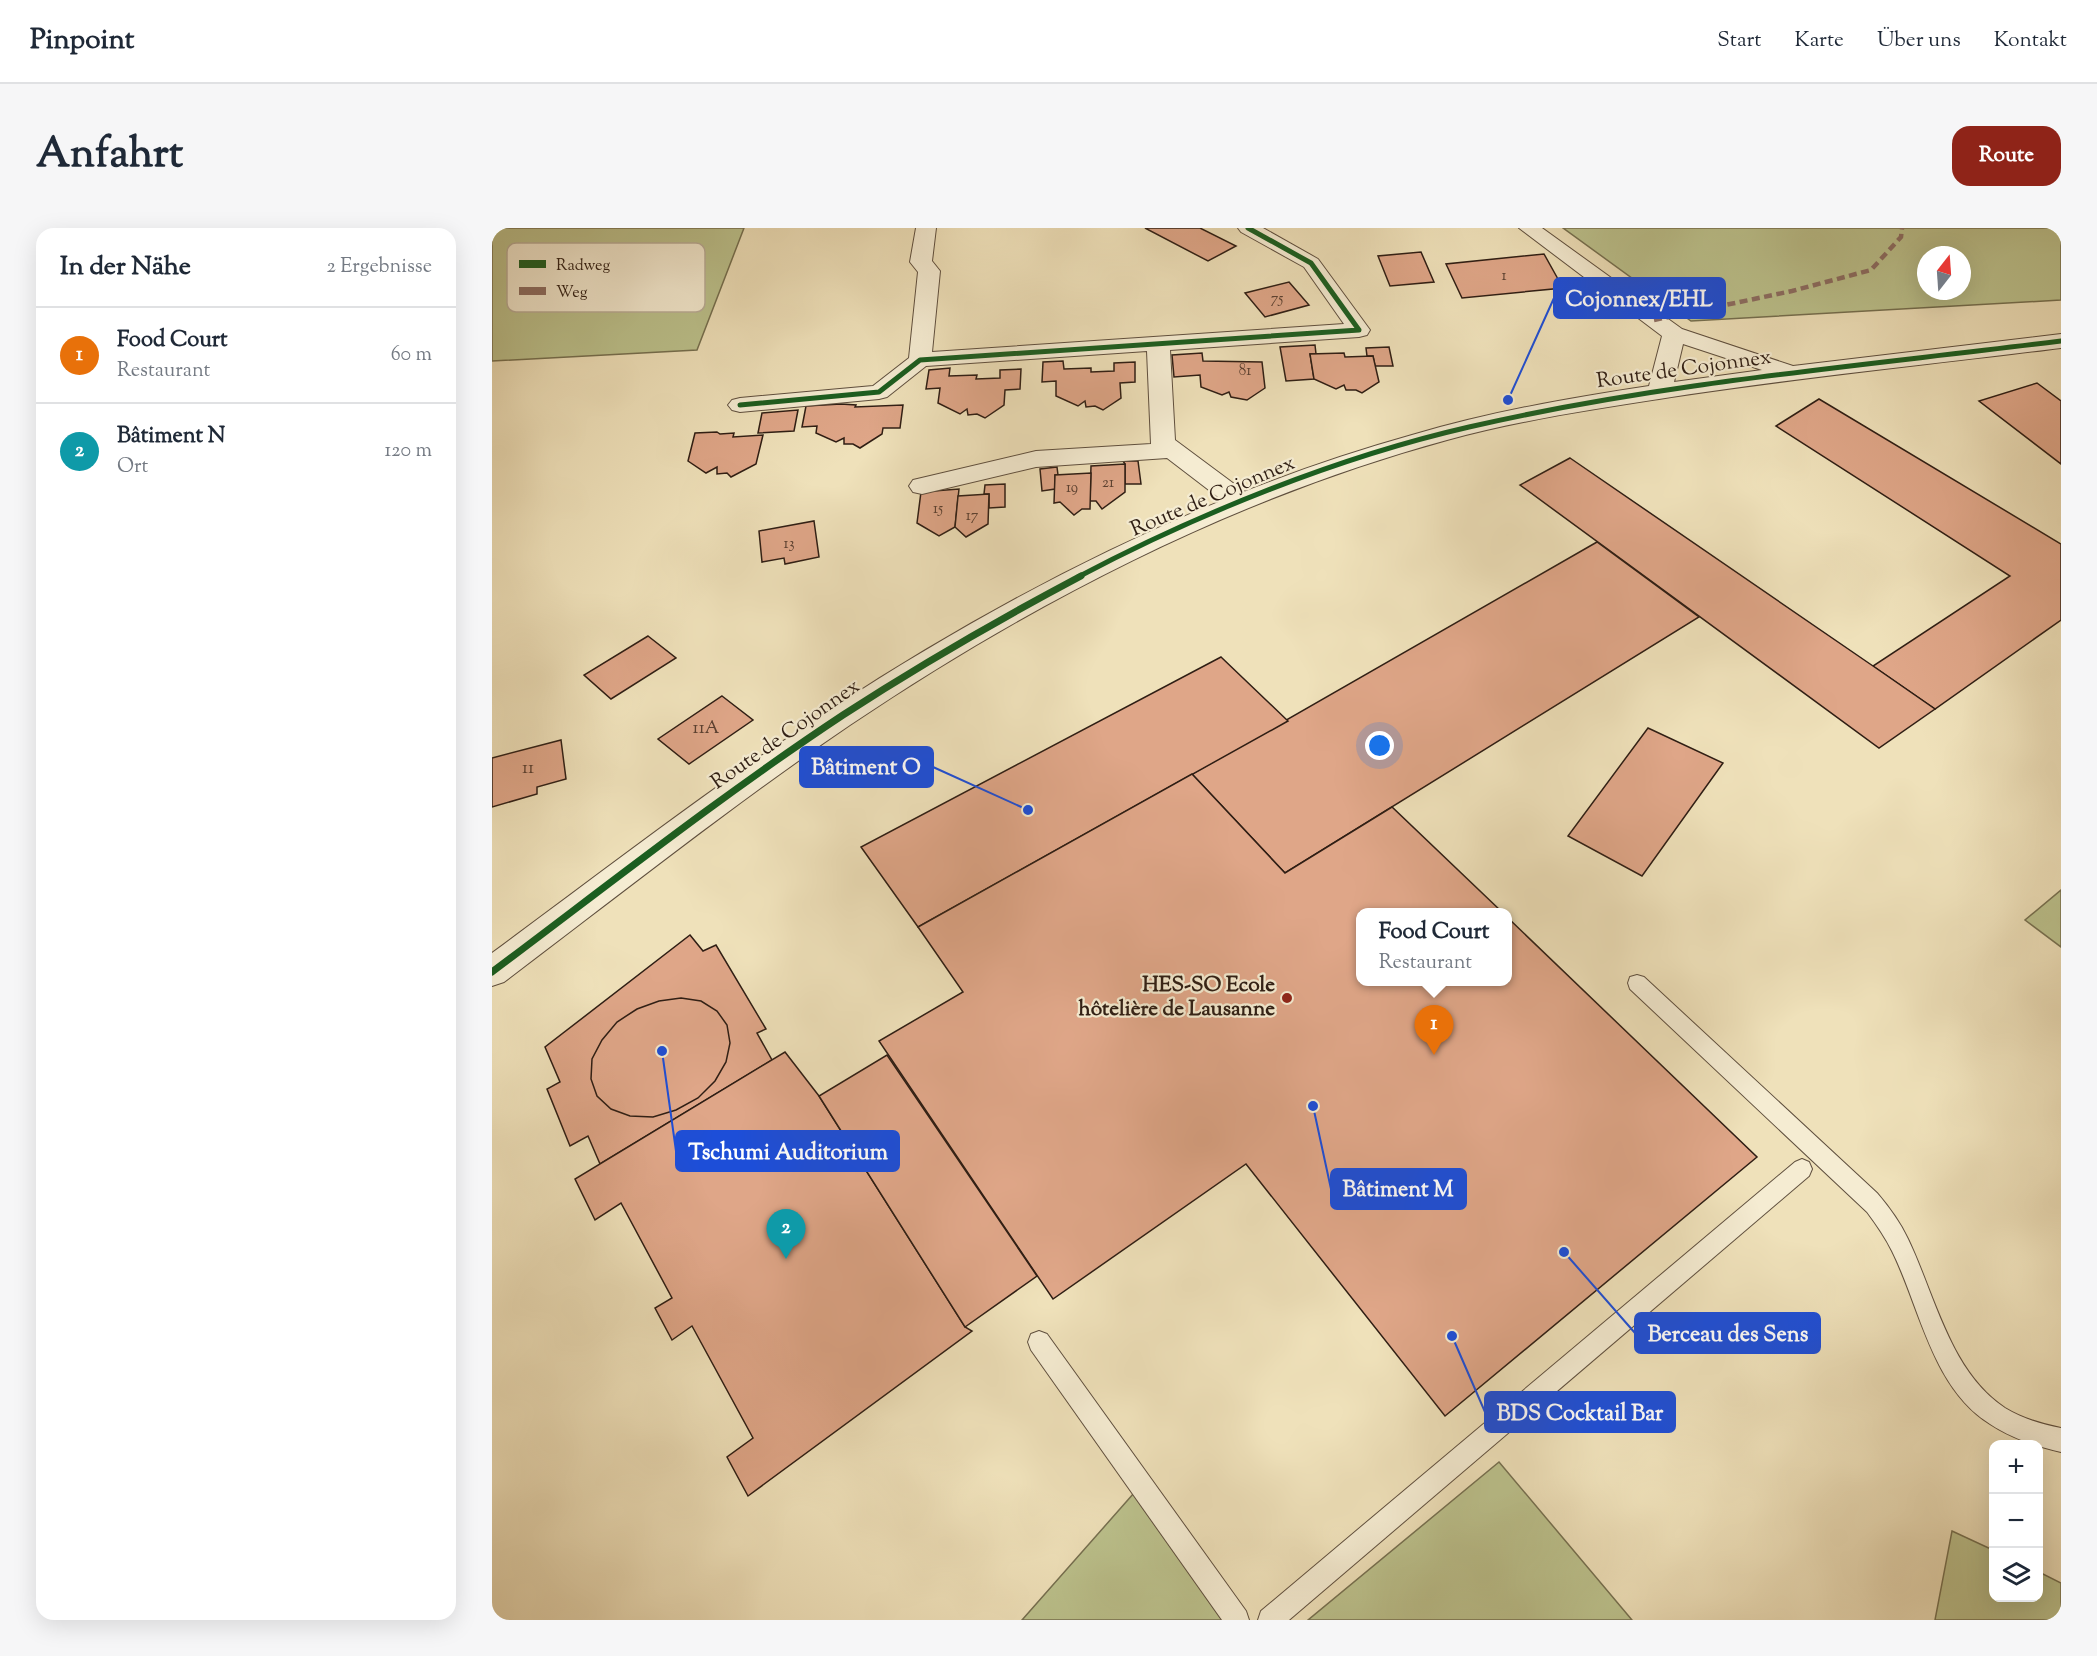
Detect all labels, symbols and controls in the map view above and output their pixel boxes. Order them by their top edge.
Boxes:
text: Pinpoint [30,21,134,61]
text: Start [1717,26,1761,56]
text: Karte [1794,26,1844,56]
text: Über uns [1877,26,1961,56]
text: Kontakt [1994,26,2067,56]
text: Anfahrt [36,126,183,186]
button: Route [1952,126,2061,186]
legend [507,243,705,312]
north arrow [1917,246,1971,300]
text: In der Nähe [60,249,191,286]
text: 2 Ergebnisse [327,253,432,282]
text: Radweg [556,255,610,278]
house number: 1 [1501,266,1507,287]
callout: Cojonnex/EHL [1554,278,1725,318]
text: Weg [556,282,588,305]
text: Cojonnex/EHL [1565,285,1713,317]
house number: 75 [1271,289,1283,310]
text: Food Court [117,325,228,357]
text: 1 [76,341,83,370]
text: 60 m [391,341,432,370]
street label: Route de Cojonnex [1595,343,1773,397]
text: Restaurant [117,357,210,386]
house number: 81 [1239,361,1251,382]
text: Bâtiment N [117,421,225,453]
text: 2 [75,437,84,466]
text: 120 m [384,437,432,466]
street label: Route de Cojonnex [1126,449,1300,545]
text: Ort [117,453,148,482]
house number: 21 [1102,473,1114,494]
house number: 19 [1066,478,1078,499]
house number: 15 [933,499,943,520]
house number: 17 [966,506,979,527]
house number: 13 [783,534,795,555]
street label: Route de Cojonnex [705,672,867,798]
house number: 11A [693,716,720,742]
your location [1365,731,1394,760]
callout: Bâtiment O [800,747,933,787]
text: Bâtiment O [811,753,921,785]
house number: 11 [522,756,534,782]
popup [1356,908,1512,986]
text: Food Court [1379,917,1489,949]
text: Restaurant [1379,949,1472,978]
place label: HES-SO Ecole hôtelière de Lausanne [1079,971,1275,1025]
marker: HES-SO Ecole hôtelière de Lausanne [1280,991,1294,1005]
pin: 1 [1414,1006,1454,1055]
callout: Tschumi Auditorium [676,1131,899,1171]
text: Tschumi Auditorium [688,1138,889,1170]
callout: Bâtiment M [1331,1169,1466,1209]
text: Bâtiment M [1343,1175,1454,1207]
pin: 2 [766,1210,806,1259]
callout: Berceau des Sens [1635,1313,1820,1353]
text: Berceau des Sens [1648,1320,1809,1352]
callout: BDS Cocktail Bar [1485,1392,1675,1432]
text: BDS Cocktail Bar [1497,1399,1664,1431]
map controls [1989,1440,2043,1602]
button: + [1989,1440,2043,1494]
button: − [1989,1494,2043,1548]
button: layers [1989,1548,2043,1602]

